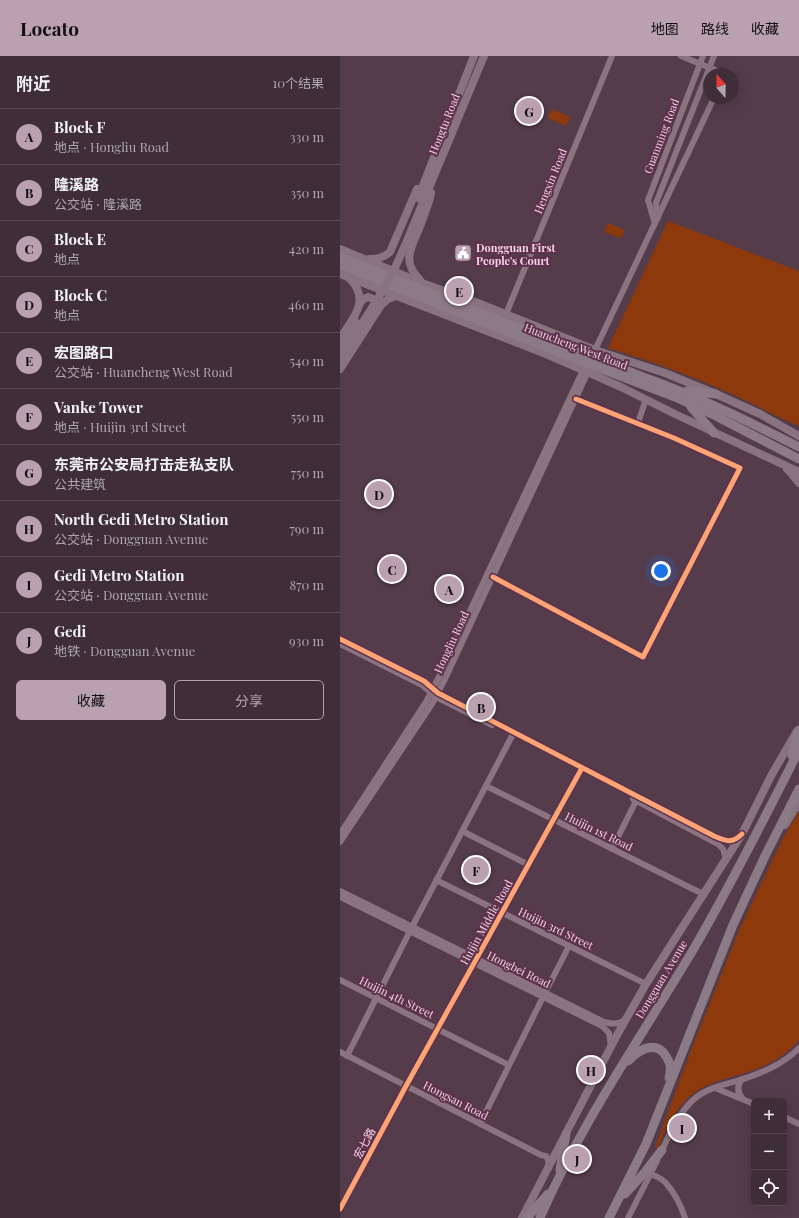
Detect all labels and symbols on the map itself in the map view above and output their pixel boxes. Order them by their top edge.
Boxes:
north arrow [703,68,739,104]
street label: Hongtu Road [425,91,463,157]
pin: G [516,96,542,126]
street label: Guanming Road [640,96,682,176]
street label: Hengxin Road [530,146,570,216]
place label: Dongguan First People's Court [476,240,555,268]
public building icon: Dongguan First People's Court [453,243,473,263]
pin: E [446,276,472,306]
street label: Huancheng West Road [522,319,631,373]
pin: D [366,479,392,509]
pin: C [379,554,405,584]
your location [651,561,671,581]
pin: A [436,574,462,604]
street label: Hongliu Road [430,608,472,676]
pin: B [468,692,494,722]
street label: Huijin 1st Road [563,808,636,854]
pin: F [463,855,489,885]
street label: Huijin Middle Road [456,876,516,967]
street label: Huijin 3rd Street [516,903,596,953]
street label: Dongguan Avenue [632,937,691,1021]
street label: Hongbei Road [485,947,554,991]
street label: Huijin 4th Street [357,972,437,1022]
pin: H [578,1055,604,1085]
street label: Hongsan Road [421,1077,492,1123]
pin: I [669,1113,695,1143]
street label: 宏七路 [350,1125,378,1161]
pin: J [564,1144,590,1174]

